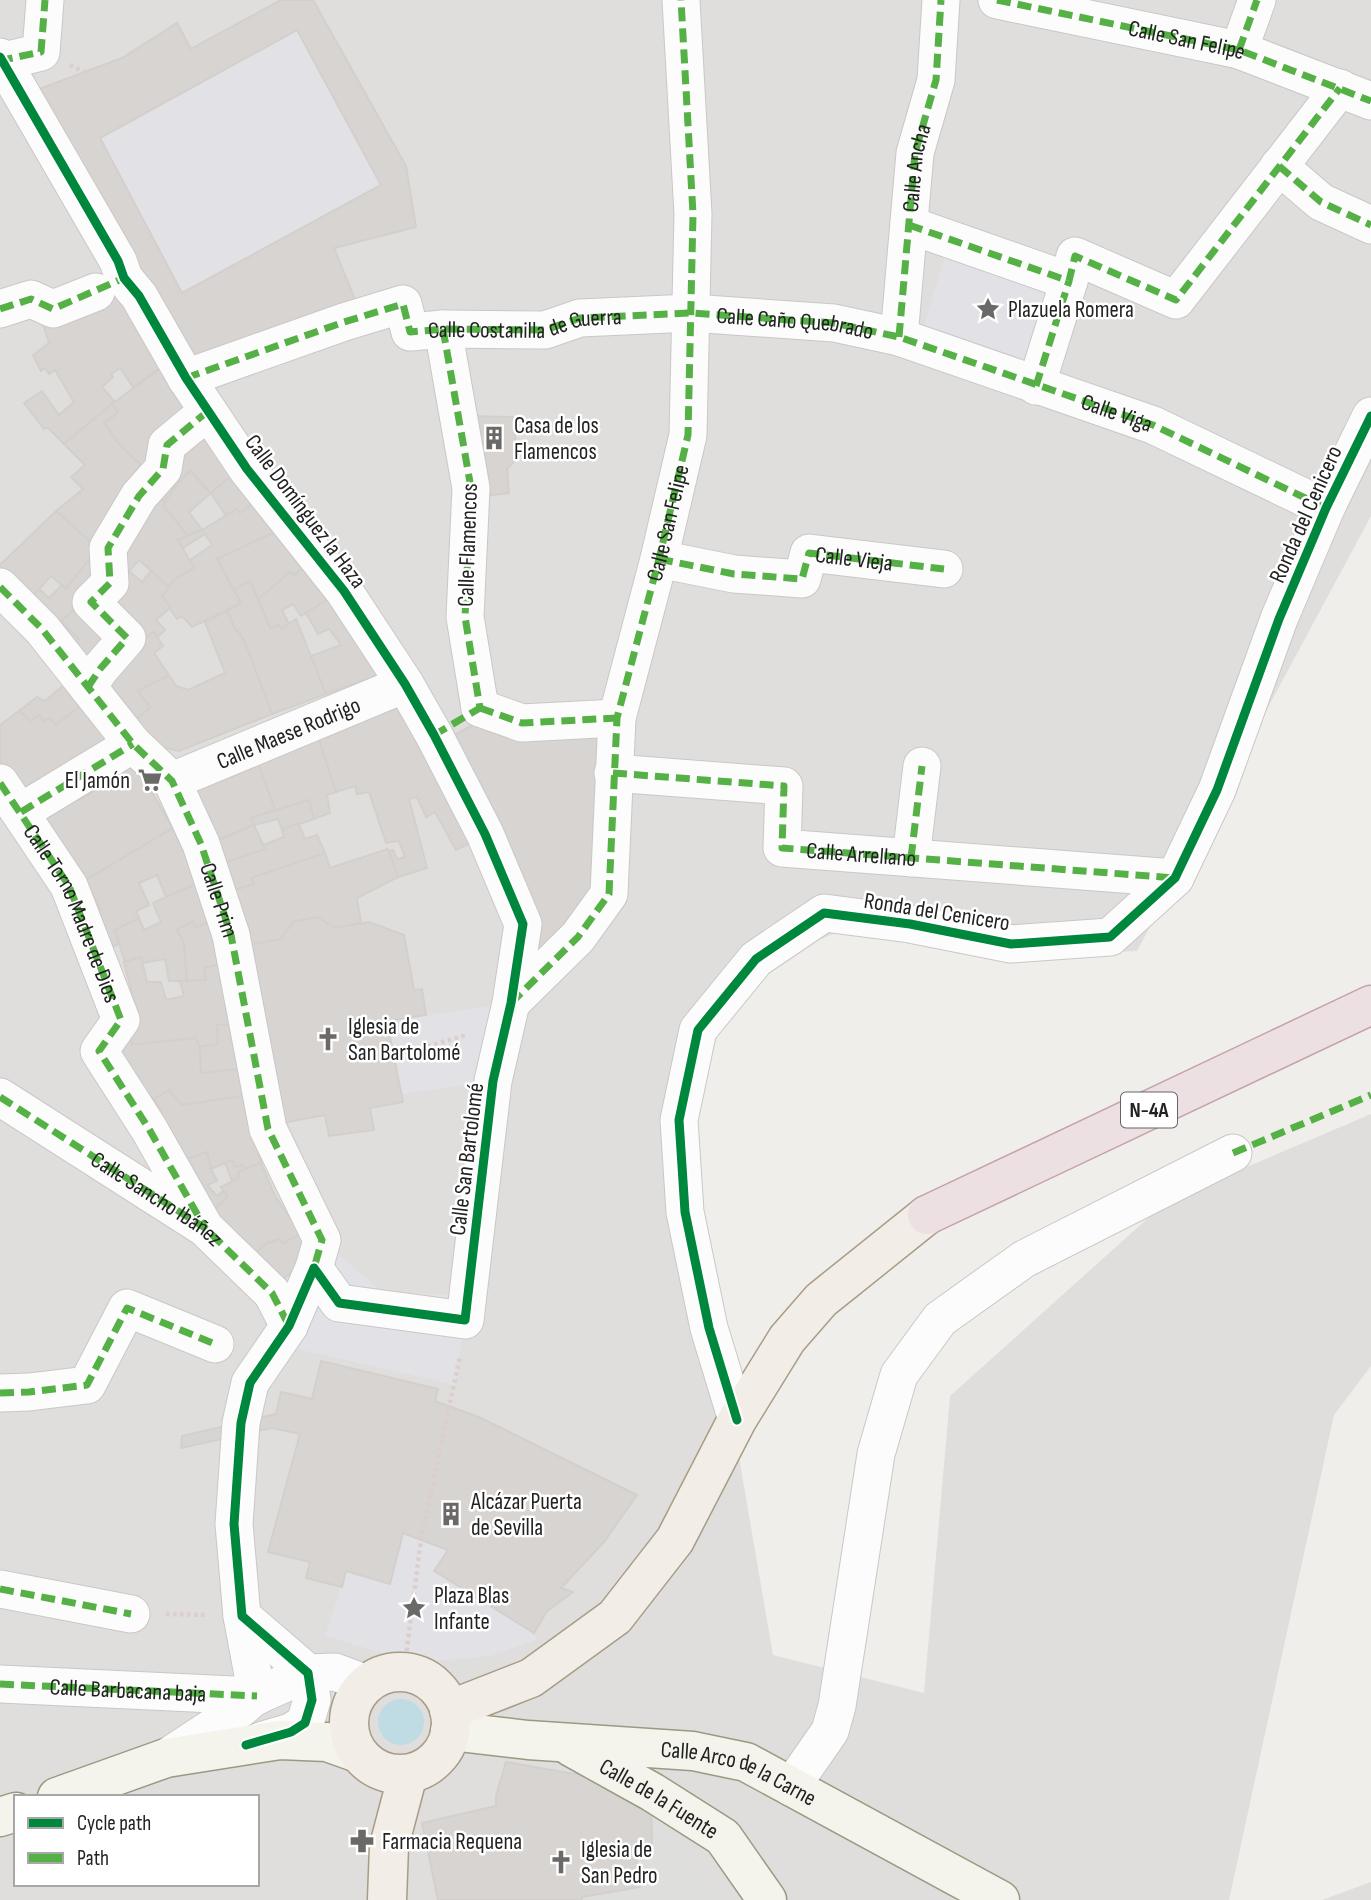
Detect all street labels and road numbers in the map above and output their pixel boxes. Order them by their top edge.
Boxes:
street label: Calle San Felipe [1126,14,1250,66]
street label: Calle Ancha [897,121,938,213]
street label: Calle Caño Quebrado [716,302,876,346]
street label: Calle Costanilla de Guerra [427,303,622,345]
street label: Calle Viga [1077,388,1156,439]
street label: Calle Domínguez la Haza [238,429,372,594]
street label: Ronda del Cenicero [1263,442,1349,587]
street label: Calle San Felipe [641,462,696,584]
street label: Calle Flamencos [452,483,484,607]
street label: Calle Vieja [814,541,894,578]
street label: Calle Maese Rodrigo [213,691,365,776]
street label: Calle Torno Madre de Dios [17,819,126,1007]
street label: Calle Arrellano [805,837,917,873]
street label: Calle Prim [193,859,244,941]
street label: Ronda del Cenicero [862,887,1012,937]
street label: Calle San Bartolomé [444,1081,490,1237]
road number: N-4A [1121,1092,1177,1128]
street label: Calle Sancho Ibáñez [85,1146,228,1253]
street label: Calle Barbacana baja [49,1673,207,1709]
street label: Calle Arco de la Carne [660,1736,821,1813]
street label: Calle de la Fuente [594,1753,723,1846]

